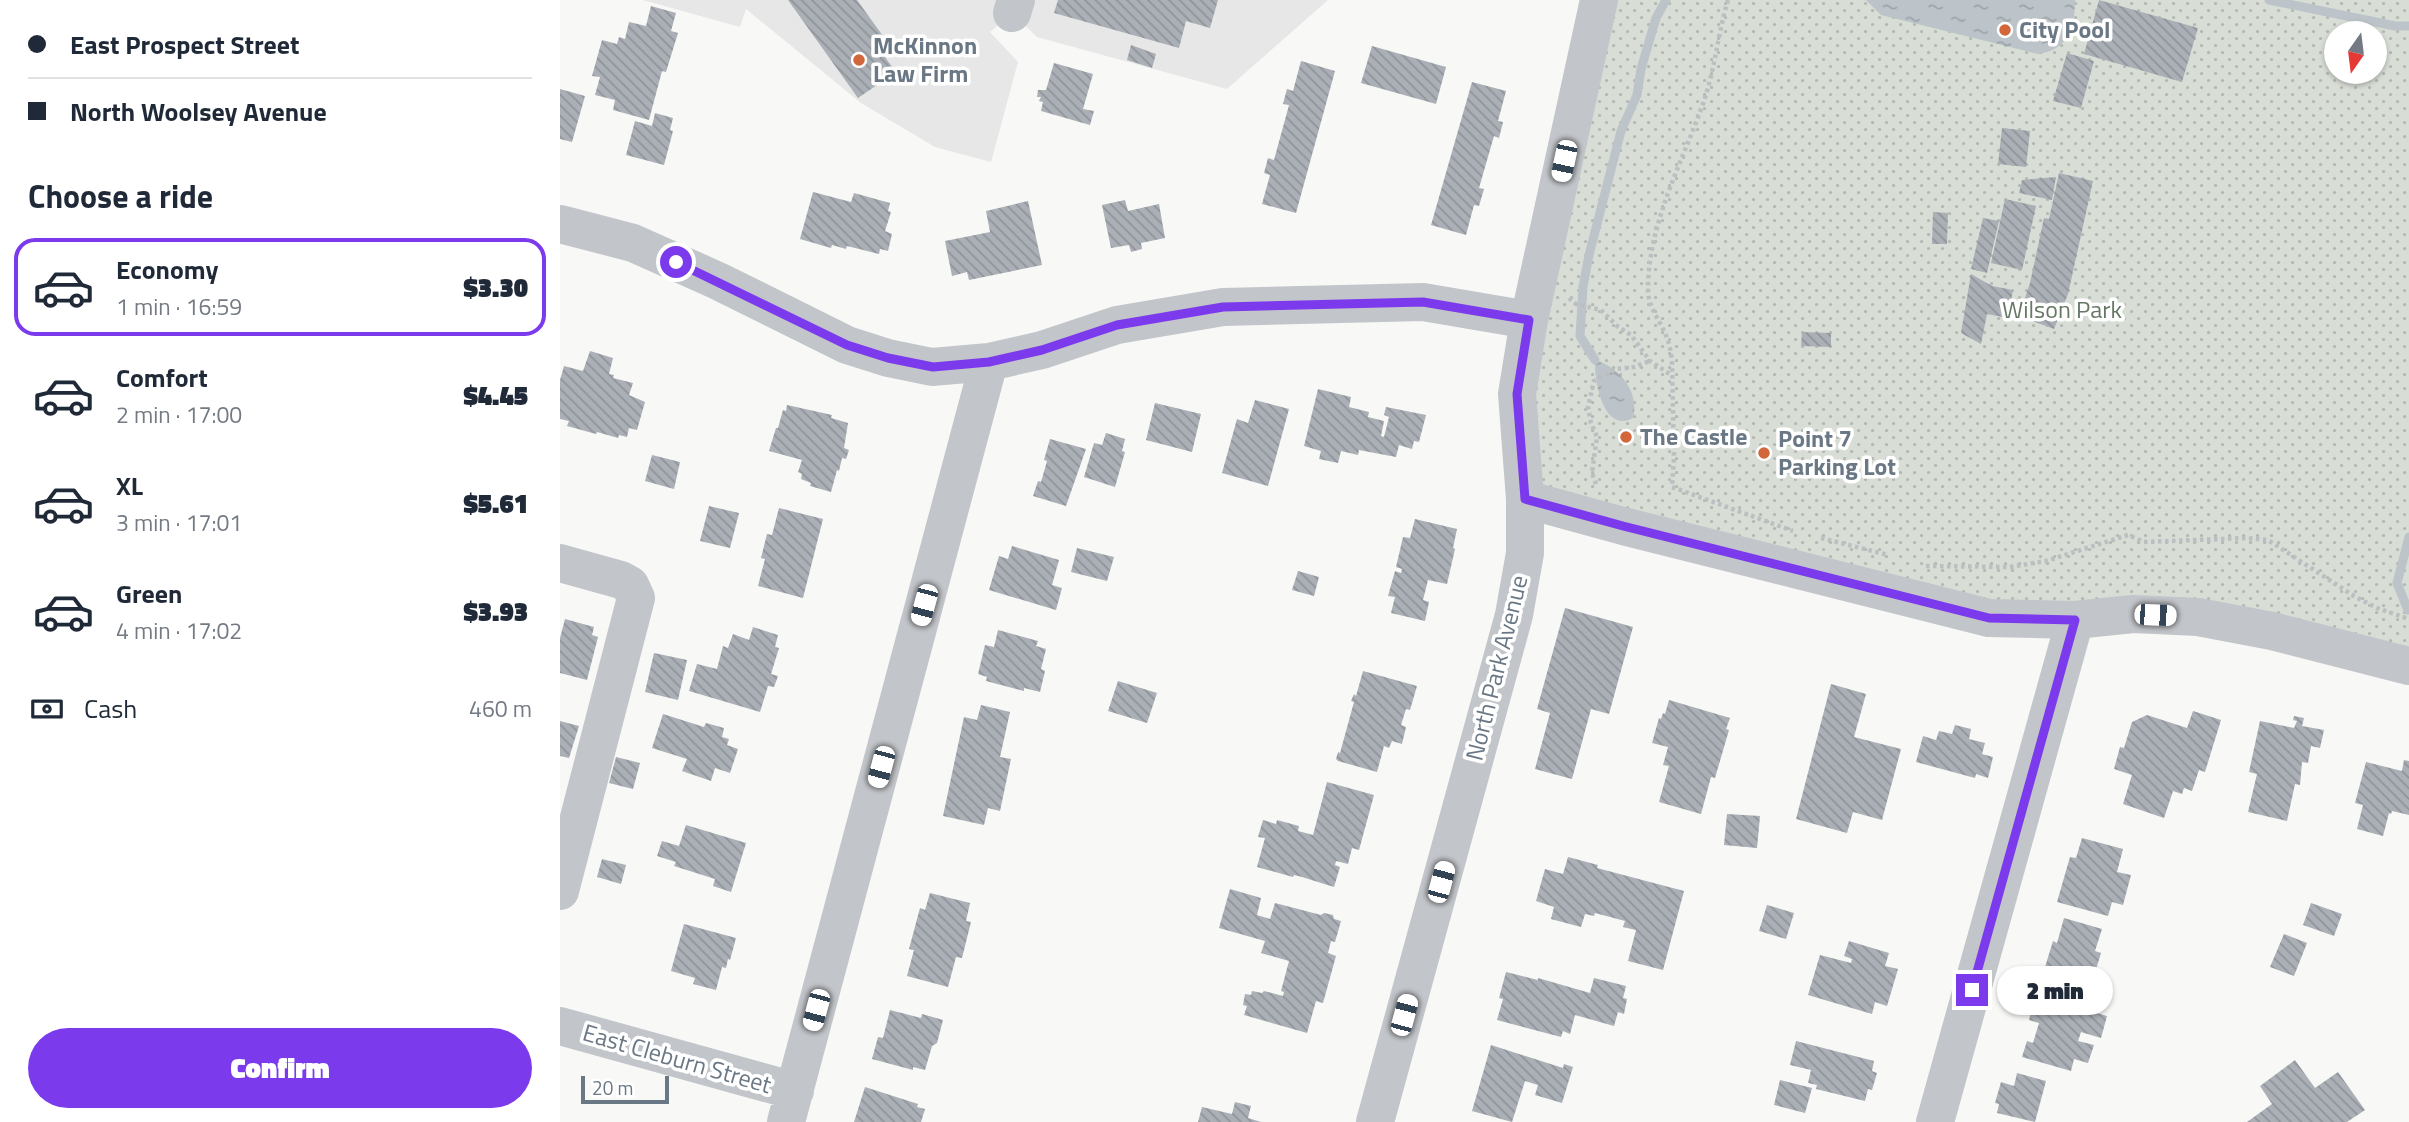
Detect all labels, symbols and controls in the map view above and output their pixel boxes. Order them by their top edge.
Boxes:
place label: City Pool [2019,11,2110,47]
north arrow [2324,21,2387,84]
map controls [2324,21,2387,84]
marker: City Pool [1997,22,2013,38]
text: East Prospect Street [70,25,300,64]
place label: McKinnon Law Firm [873,27,977,91]
marker: McKinnon Law Firm [851,52,867,68]
text: North Woolsey Avenue [70,92,327,131]
car [1550,138,1579,184]
text: Choose a ride [28,172,213,220]
route start [660,246,692,278]
text: Economy [116,250,218,289]
icon: car [32,256,95,319]
text: $3.30 [463,268,528,307]
text: 1 min · 16:59 [116,289,242,324]
park label: Wilson Park [2002,291,2123,327]
text: Comfort [116,358,208,397]
icon: car [32,364,95,427]
text: $4.45 [463,376,528,415]
text: 2 min · 17:00 [116,397,242,432]
place label: The Castle [1640,418,1748,454]
place label: Point 7 Parking Lot [1778,420,1896,484]
marker: The Castle [1618,429,1634,445]
marker: Point 7 Parking Lot [1756,445,1772,461]
text: XL [116,466,143,505]
icon: car [32,472,95,535]
text: $5.61 [463,484,528,523]
text: 3 min · 17:01 [116,505,242,540]
street label: North Park Avenue [1456,571,1536,764]
text: Green [116,574,182,613]
icon: car [32,580,95,643]
car [909,582,940,628]
text: $3.93 [463,592,528,631]
car [2134,604,2177,626]
text: 4 min · 17:02 [116,613,242,648]
text: Cash [84,689,137,728]
icon: cash [28,690,66,728]
text: 460 m [469,691,532,726]
car [866,744,897,790]
car [1426,859,1457,905]
callout: 2 min [1996,965,2112,1014]
text: 2 min [2026,973,2084,1008]
route end [1956,974,1988,1006]
car [801,987,832,1033]
car [1389,992,1420,1038]
street label: East Cleburn Street [579,1014,776,1102]
button: Confirm [28,1028,532,1108]
scale bar [581,1073,668,1105]
text: 20 m [592,1073,633,1102]

